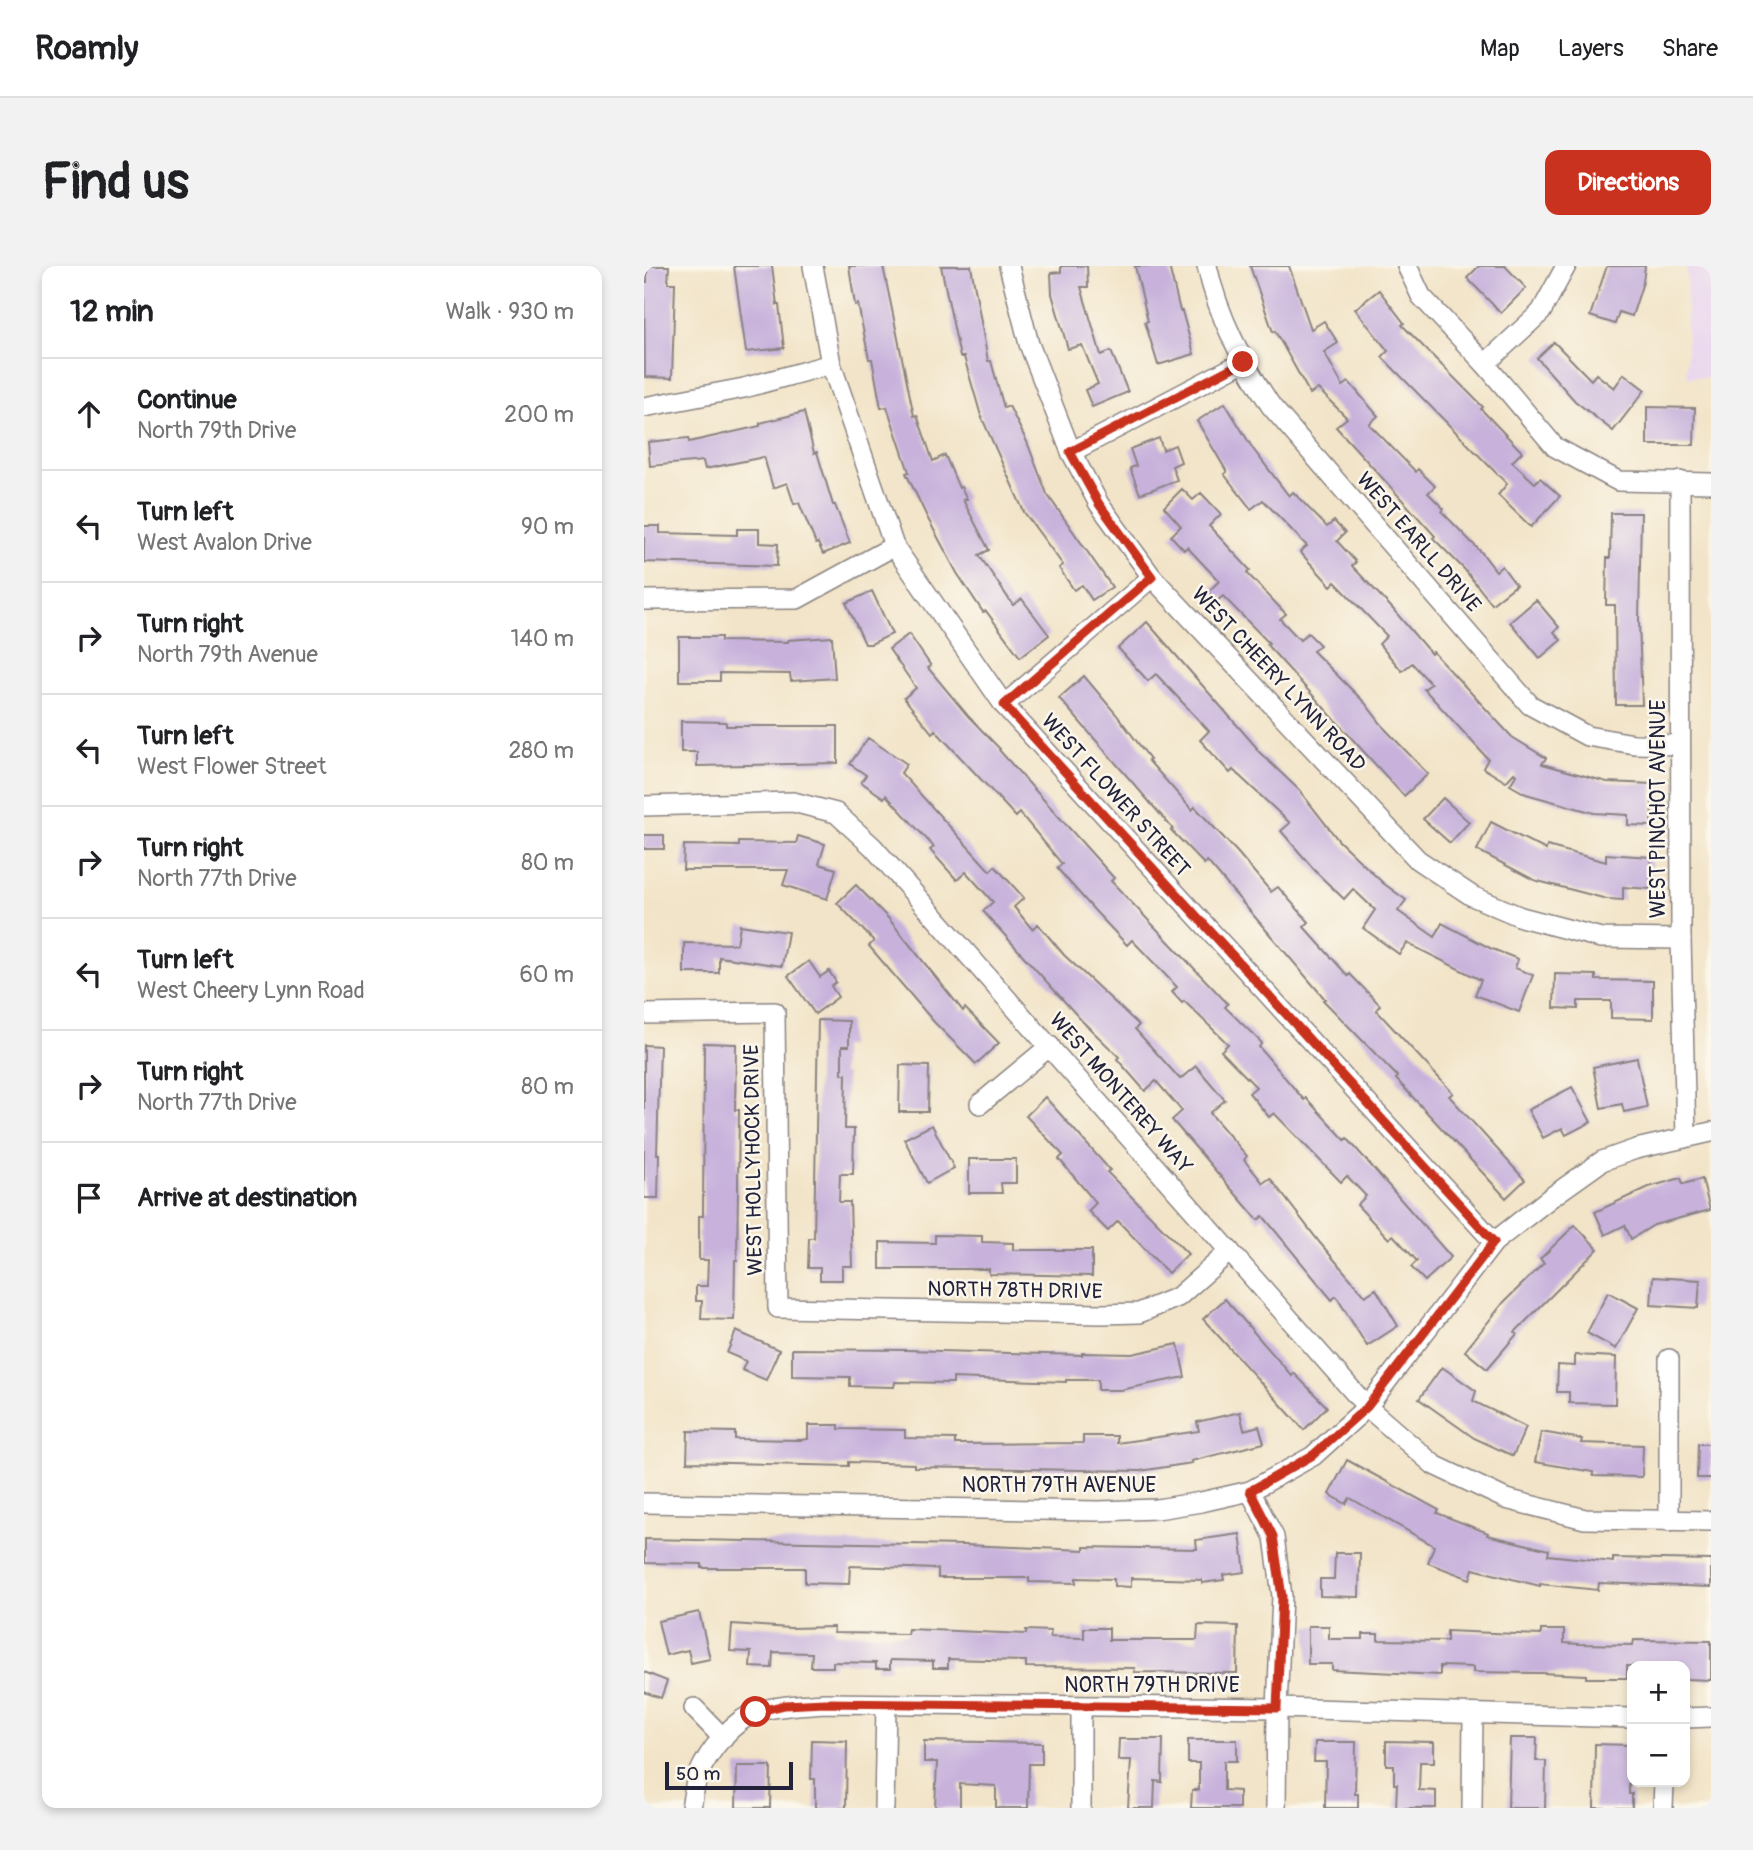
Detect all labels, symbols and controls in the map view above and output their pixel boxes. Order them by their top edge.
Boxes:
text: Roamly [35,28,138,69]
text: Map [1480,34,1520,63]
text: Layers [1558,34,1624,63]
text: Share [1662,34,1718,63]
button: Directions [1545,150,1711,215]
text: Find us [42,152,189,213]
text: 12 min [70,293,154,330]
text: Walk · 930 m [445,297,574,326]
route end [1227,346,1258,377]
text: Continue [137,384,237,416]
icon: ahead [70,395,108,433]
text: 200 m [504,400,574,429]
text: North 79th Drive [137,416,296,445]
street label: WEST EARLL DRIVE [1350,467,1487,618]
text: Turn left [137,496,233,528]
icon: left [70,507,108,545]
text: 90 m [521,512,574,541]
text: West Avalon Drive [137,528,312,557]
street label: WEST CHEERY LYNN ROAD [1186,581,1372,778]
text: Turn right [137,608,243,640]
icon: right [70,619,108,657]
text: 140 m [511,624,574,653]
text: North 79th Avenue [137,640,318,669]
street label: WEST PINCHOT AVENUE [1645,700,1672,918]
street label: WEST FLOWER STREET [1035,708,1196,883]
text: Turn left [137,720,233,752]
icon: left [70,731,108,769]
text: 280 m [508,736,574,765]
text: West Flower Street [137,752,326,781]
text: Turn right [137,832,243,864]
icon: right [70,843,108,881]
text: 80 m [521,848,574,877]
text: North 77th Drive [137,864,297,893]
text: Turn left [137,944,233,976]
icon: left [70,955,108,993]
text: 60 m [519,960,574,989]
text: West Cheery Lynn Road [137,976,365,1005]
street label: WEST MONTEREY WAY [1043,1007,1198,1180]
street label: WEST HOLLYHOCK DRIVE [738,1044,769,1276]
text: Turn right [137,1056,243,1088]
icon: right [70,1067,108,1105]
text: 80 m [521,1072,574,1101]
text: North 77th Drive [137,1088,297,1117]
icon: arrive [70,1179,108,1217]
text: Arrive at destination [137,1182,357,1214]
street label: NORTH 78TH DRIVE [927,1275,1103,1306]
street label: NORTH 79TH AVENUE [962,1472,1156,1499]
map controls [1627,1661,1690,1787]
button: + [1627,1661,1690,1724]
street label: NORTH 79TH DRIVE [1064,1672,1240,1699]
route start [740,1696,771,1727]
button: − [1627,1724,1690,1787]
scale bar [665,1759,793,1791]
text: 50 m [676,1762,720,1786]

